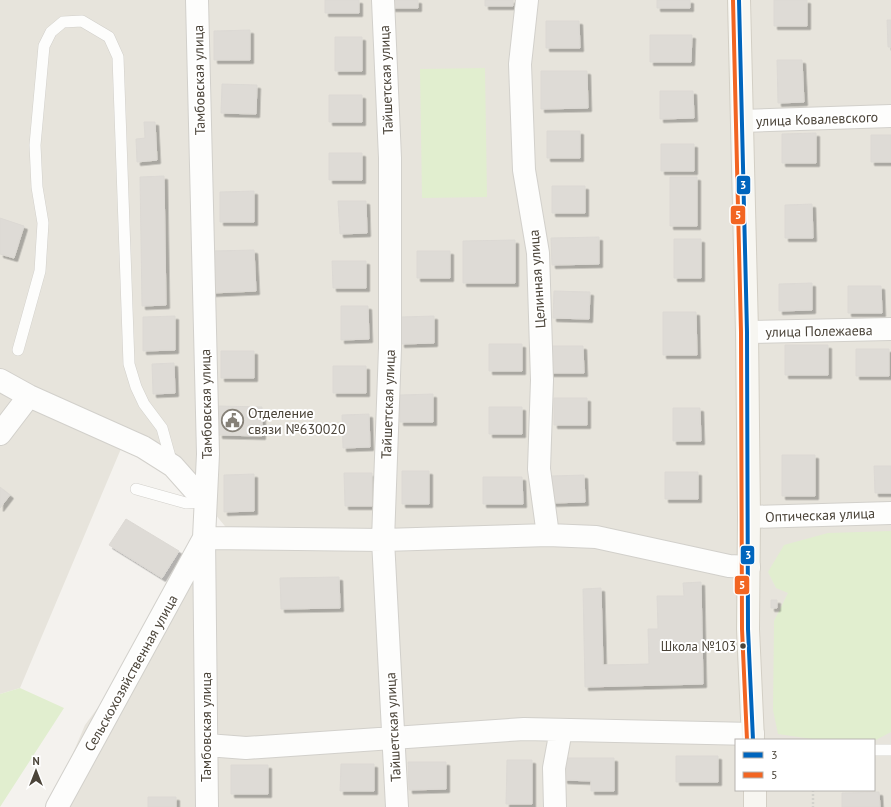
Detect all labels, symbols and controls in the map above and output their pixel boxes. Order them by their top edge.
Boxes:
street label: Тамбовская улица [189,25,209,135]
street label: Тайшетская улица [375,25,397,135]
street label: улица Ковалевского [756,108,878,130]
line badge: 3 [736,175,751,195]
text: 3 [740,178,746,192]
line badge: 5 [730,205,746,225]
text: 5 [735,208,741,222]
street label: Целинная улица [525,229,549,329]
street label: улица Полежаева [765,321,873,341]
street label: Тамбовская улица [196,349,216,459]
street label: Тайшетская улица [377,349,399,459]
place label: Отделение связи №630020 [248,404,346,438]
public building icon: Отделение связи №630020 [220,408,246,434]
street label: Оптическая улица [765,504,875,526]
line badge: 3 [740,545,755,565]
text: 3 [745,548,751,562]
line badge: 5 [734,575,750,595]
text: 5 [739,578,745,592]
street label: Сельскохозяйственная улица [80,591,182,755]
place label: Школа №103 [661,638,736,655]
marker: Школа №103 [738,641,748,651]
street label: Тамбовская улица [197,672,215,782]
street label: Тайшетская улица [381,672,405,782]
legend [735,739,875,791]
text: 3 [771,747,778,762]
north arrow [16,751,56,791]
text: N [32,754,40,768]
text: 5 [771,767,778,782]

